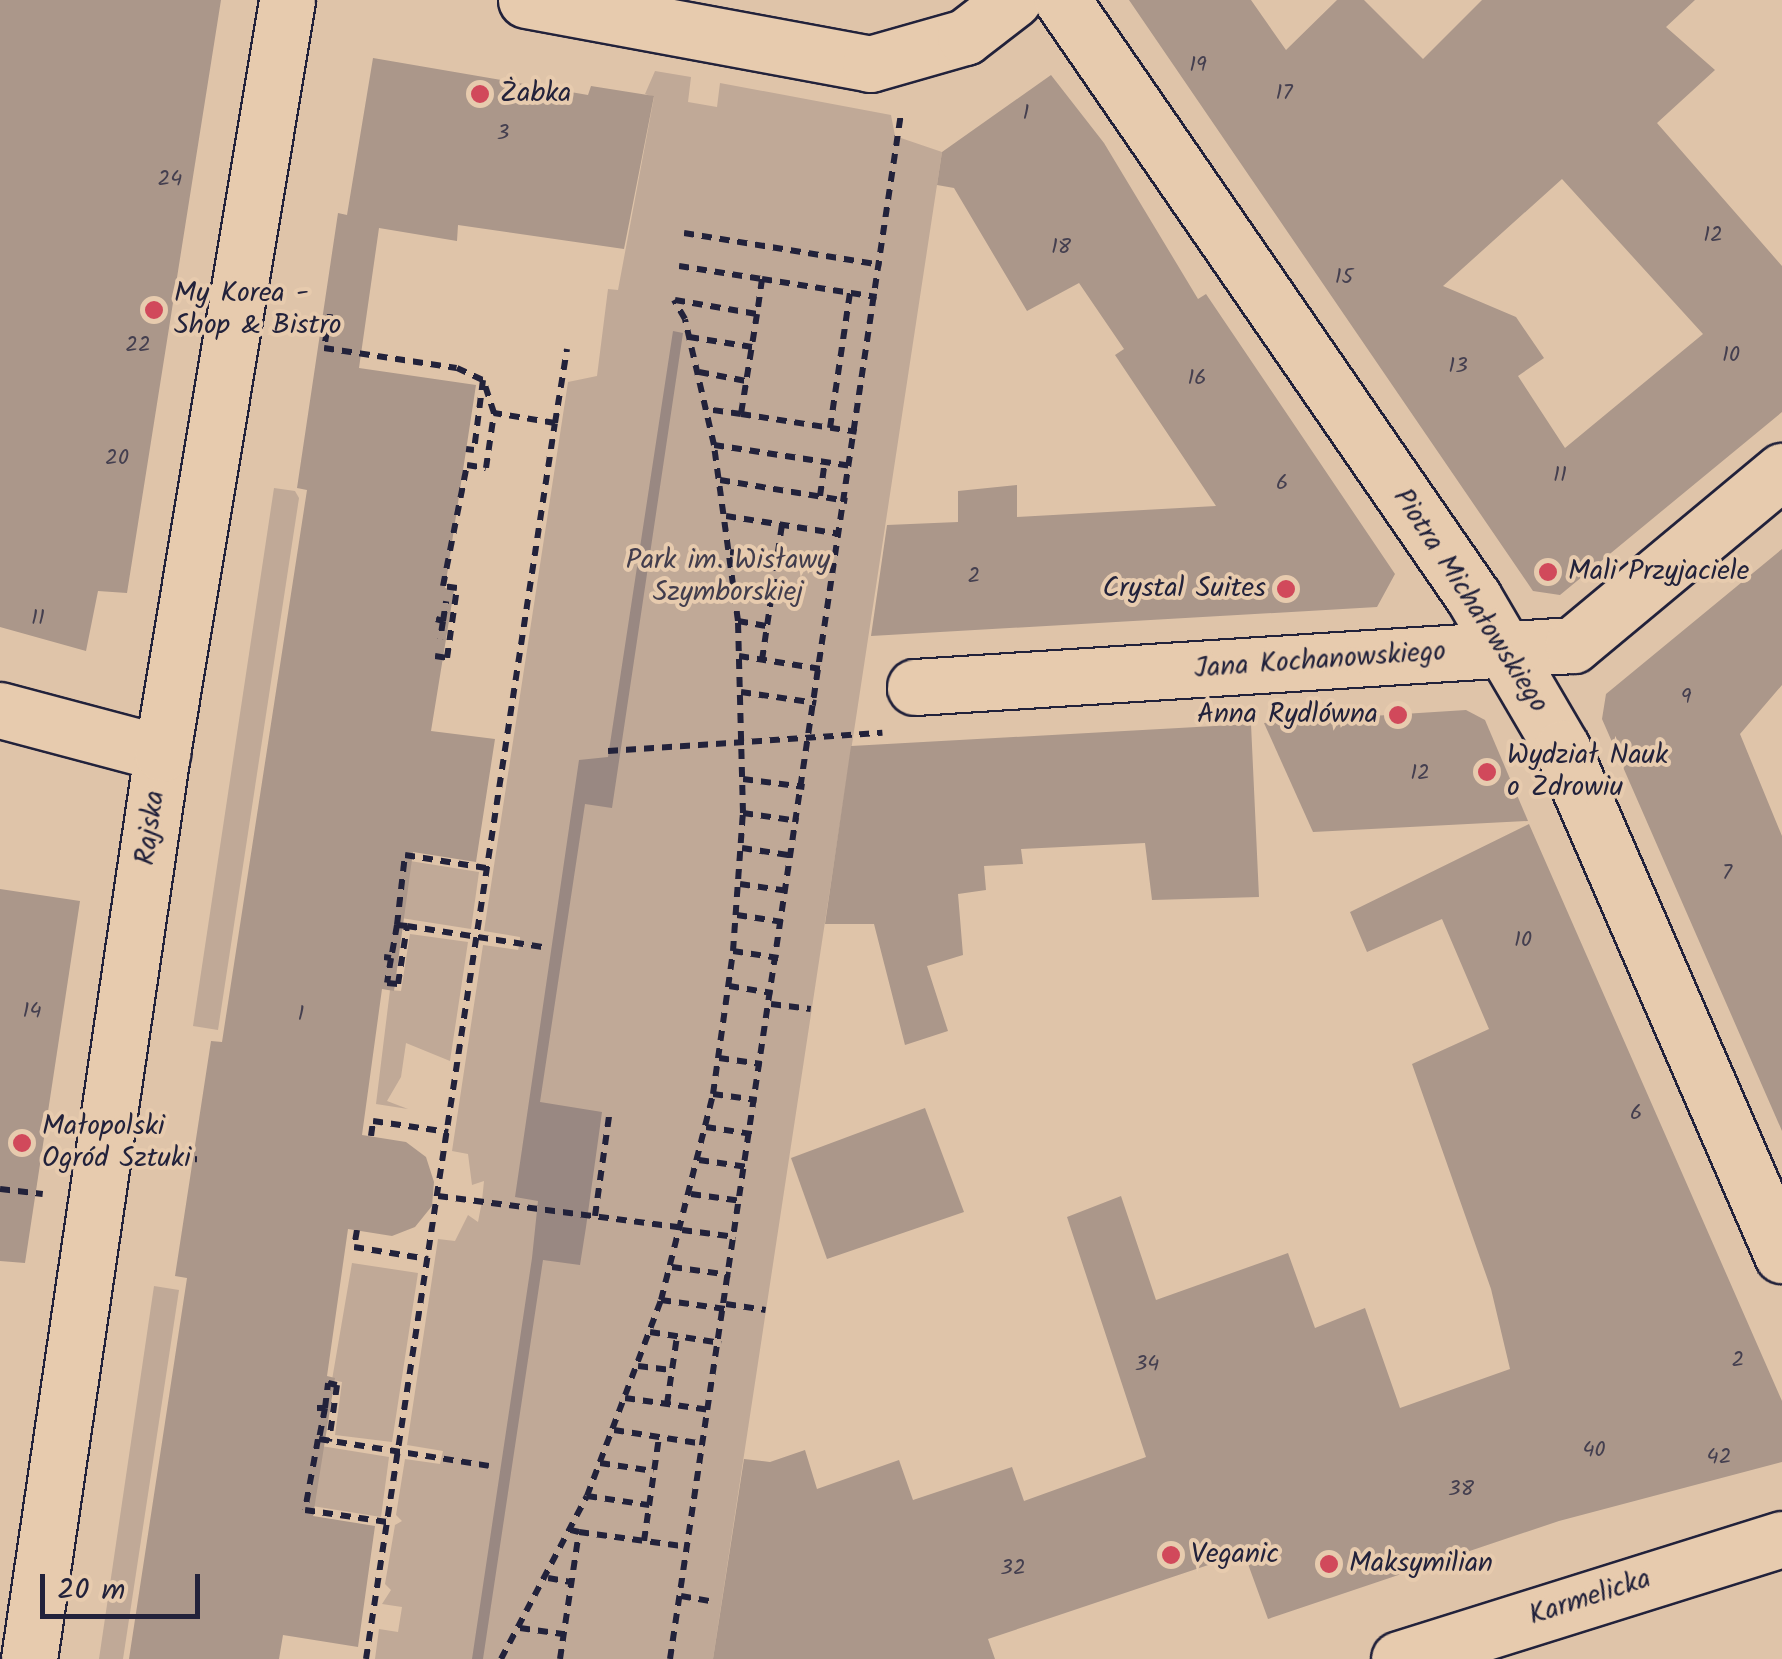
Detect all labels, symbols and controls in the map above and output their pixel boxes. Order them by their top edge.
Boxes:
house number: 19 [1189,53,1207,79]
place label: Żabka [500,77,571,111]
house number: 17 [1275,81,1293,107]
marker: Żabka [469,83,491,105]
house number: 1 [1023,101,1029,127]
house number: 3 [497,121,509,147]
house number: 24 [158,167,182,193]
house number: 12 [1703,223,1723,249]
house number: 18 [1051,235,1071,261]
house number: 15 [1335,265,1353,291]
place label: My Korea - Shop & Bistro [174,277,341,343]
marker: My Korea - Shop & Bistro [143,299,165,321]
house number: 22 [125,333,151,359]
house number: 10 [1722,343,1740,369]
house number: 13 [1448,354,1468,380]
house number: 16 [1187,366,1207,392]
house number: 20 [105,446,129,472]
house number: 11 [1553,463,1567,489]
house number: 6 [1276,471,1288,497]
street label: Piotra Michałowskiego [1385,483,1555,719]
park label: Park im. Wisławy Szymborskiej [626,544,830,610]
place label: Mali Przyjaciele [1568,555,1749,589]
marker: Mali Przyjaciele [1537,561,1559,583]
house number: 2 [968,564,980,590]
place label: Crystal Suites [1102,572,1266,606]
marker: Crystal Suites [1275,578,1297,600]
house number: 11 [31,606,45,632]
street label: Jana Kochanowskiego [1193,635,1447,687]
house number: 9 [1681,685,1691,711]
place label: Anna Rydlówna [1197,698,1378,732]
marker: Anna Rydlówna [1387,704,1409,726]
place label: Wydział Nauk o Zdrowiu [1507,739,1668,805]
house number: 12 [1410,761,1430,787]
marker: Wydział Nauk o Zdrowiu [1476,761,1498,783]
street label: Rajska [129,789,173,867]
house number: 7 [1722,861,1732,887]
house number: 10 [1514,928,1532,954]
house number: 14 [22,999,42,1025]
house number: 1 [298,1002,304,1028]
house number: 6 [1630,1101,1642,1127]
place label: Małopolski Ogród Sztuki [42,1110,191,1176]
marker: Małopolski Ogród Sztuki [11,1132,33,1154]
house number: 2 [1732,1348,1744,1374]
house number: 34 [1135,1352,1159,1378]
house number: 40 [1582,1438,1606,1464]
house number: 42 [1707,1445,1731,1471]
house number: 38 [1448,1477,1474,1503]
place label: Veganic [1191,1538,1279,1572]
marker: Veganic [1160,1544,1182,1566]
place label: Maksymilian [1349,1547,1493,1581]
marker: Maksymilian [1318,1553,1340,1575]
scale bar [45,1554,205,1616]
house number: 32 [1000,1556,1026,1582]
street label: Karmelicka [1525,1563,1655,1633]
text: 20 m [57,1567,125,1615]

